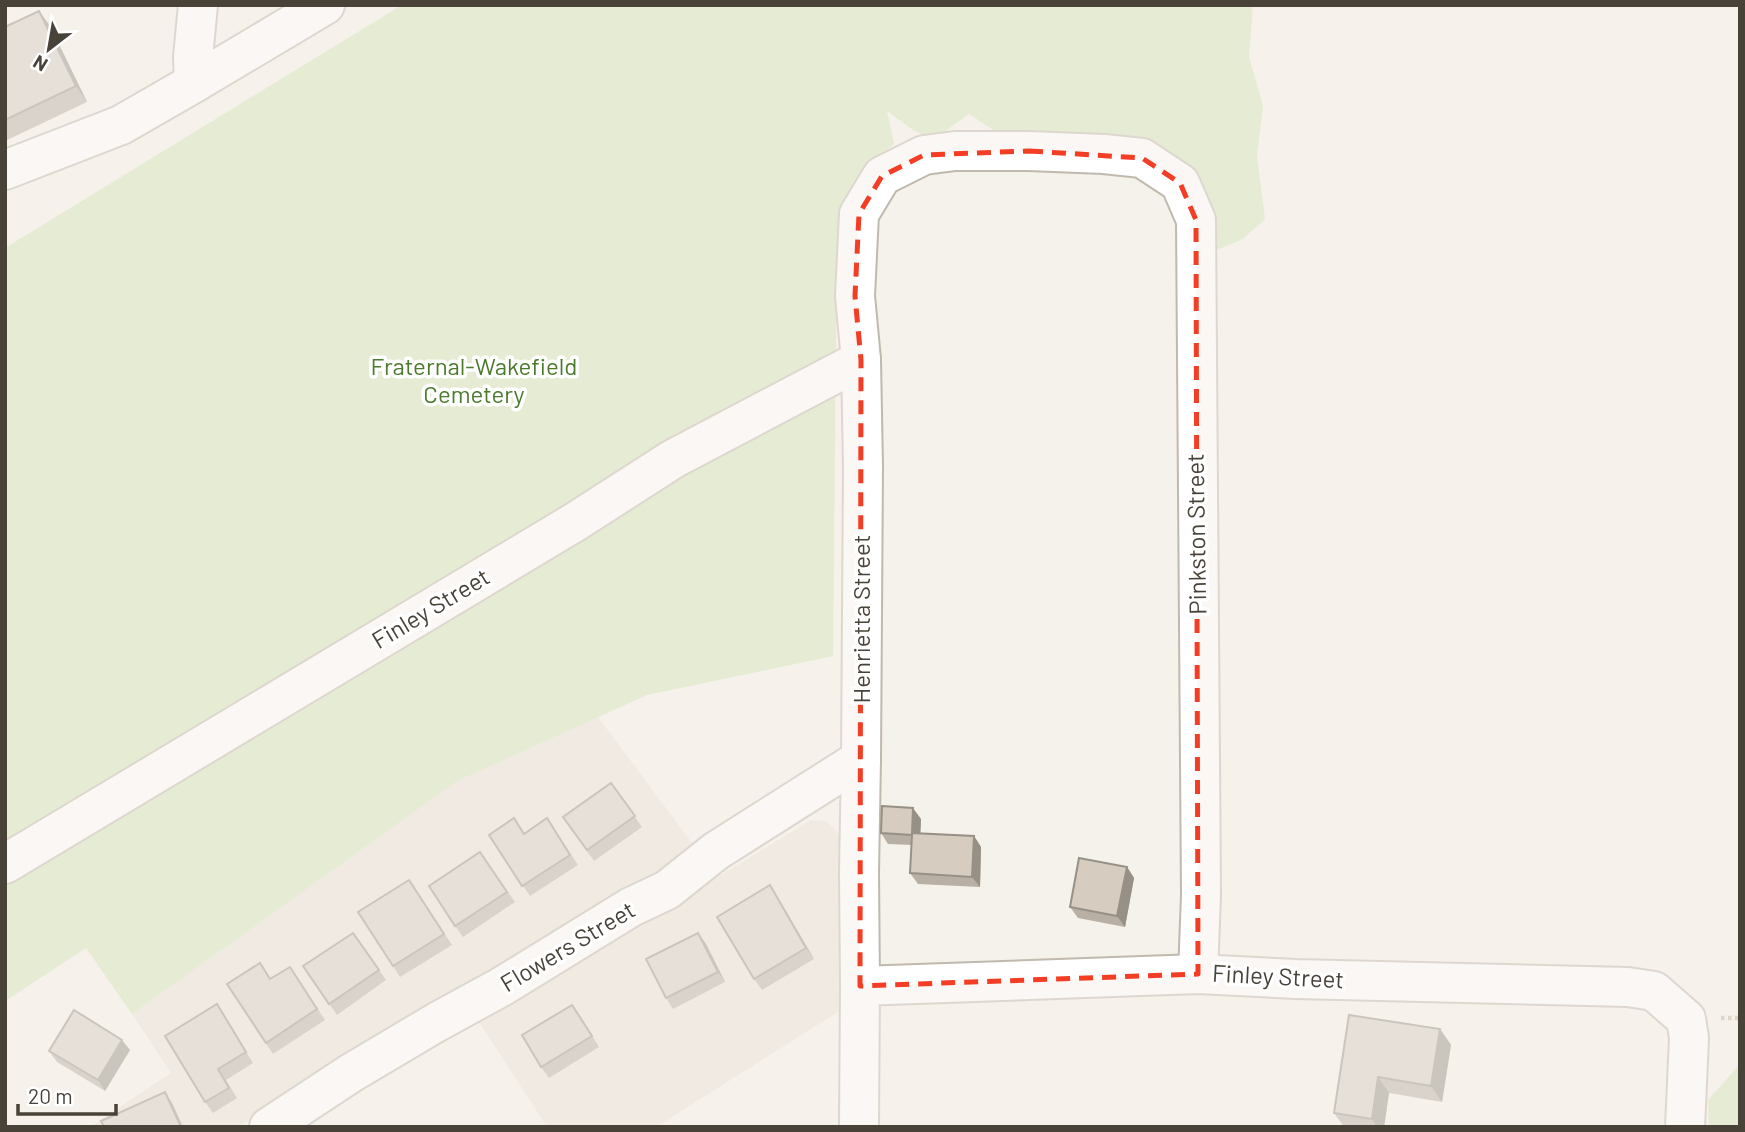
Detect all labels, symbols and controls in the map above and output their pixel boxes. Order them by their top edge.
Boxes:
north arrow [14,14,84,84]
text: N [29,51,51,77]
park label: Fraternal-Wakefield Cemetery [371,351,577,408]
street label: Pinkston Street [1180,453,1211,615]
street label: Henrietta Street [846,535,875,703]
street label: Finley Street [366,561,494,654]
street label: Flowers Street [495,894,640,997]
street label: Finley Street [1211,958,1345,993]
scale bar [18,1072,116,1116]
text: 20 m [28,1083,73,1108]

